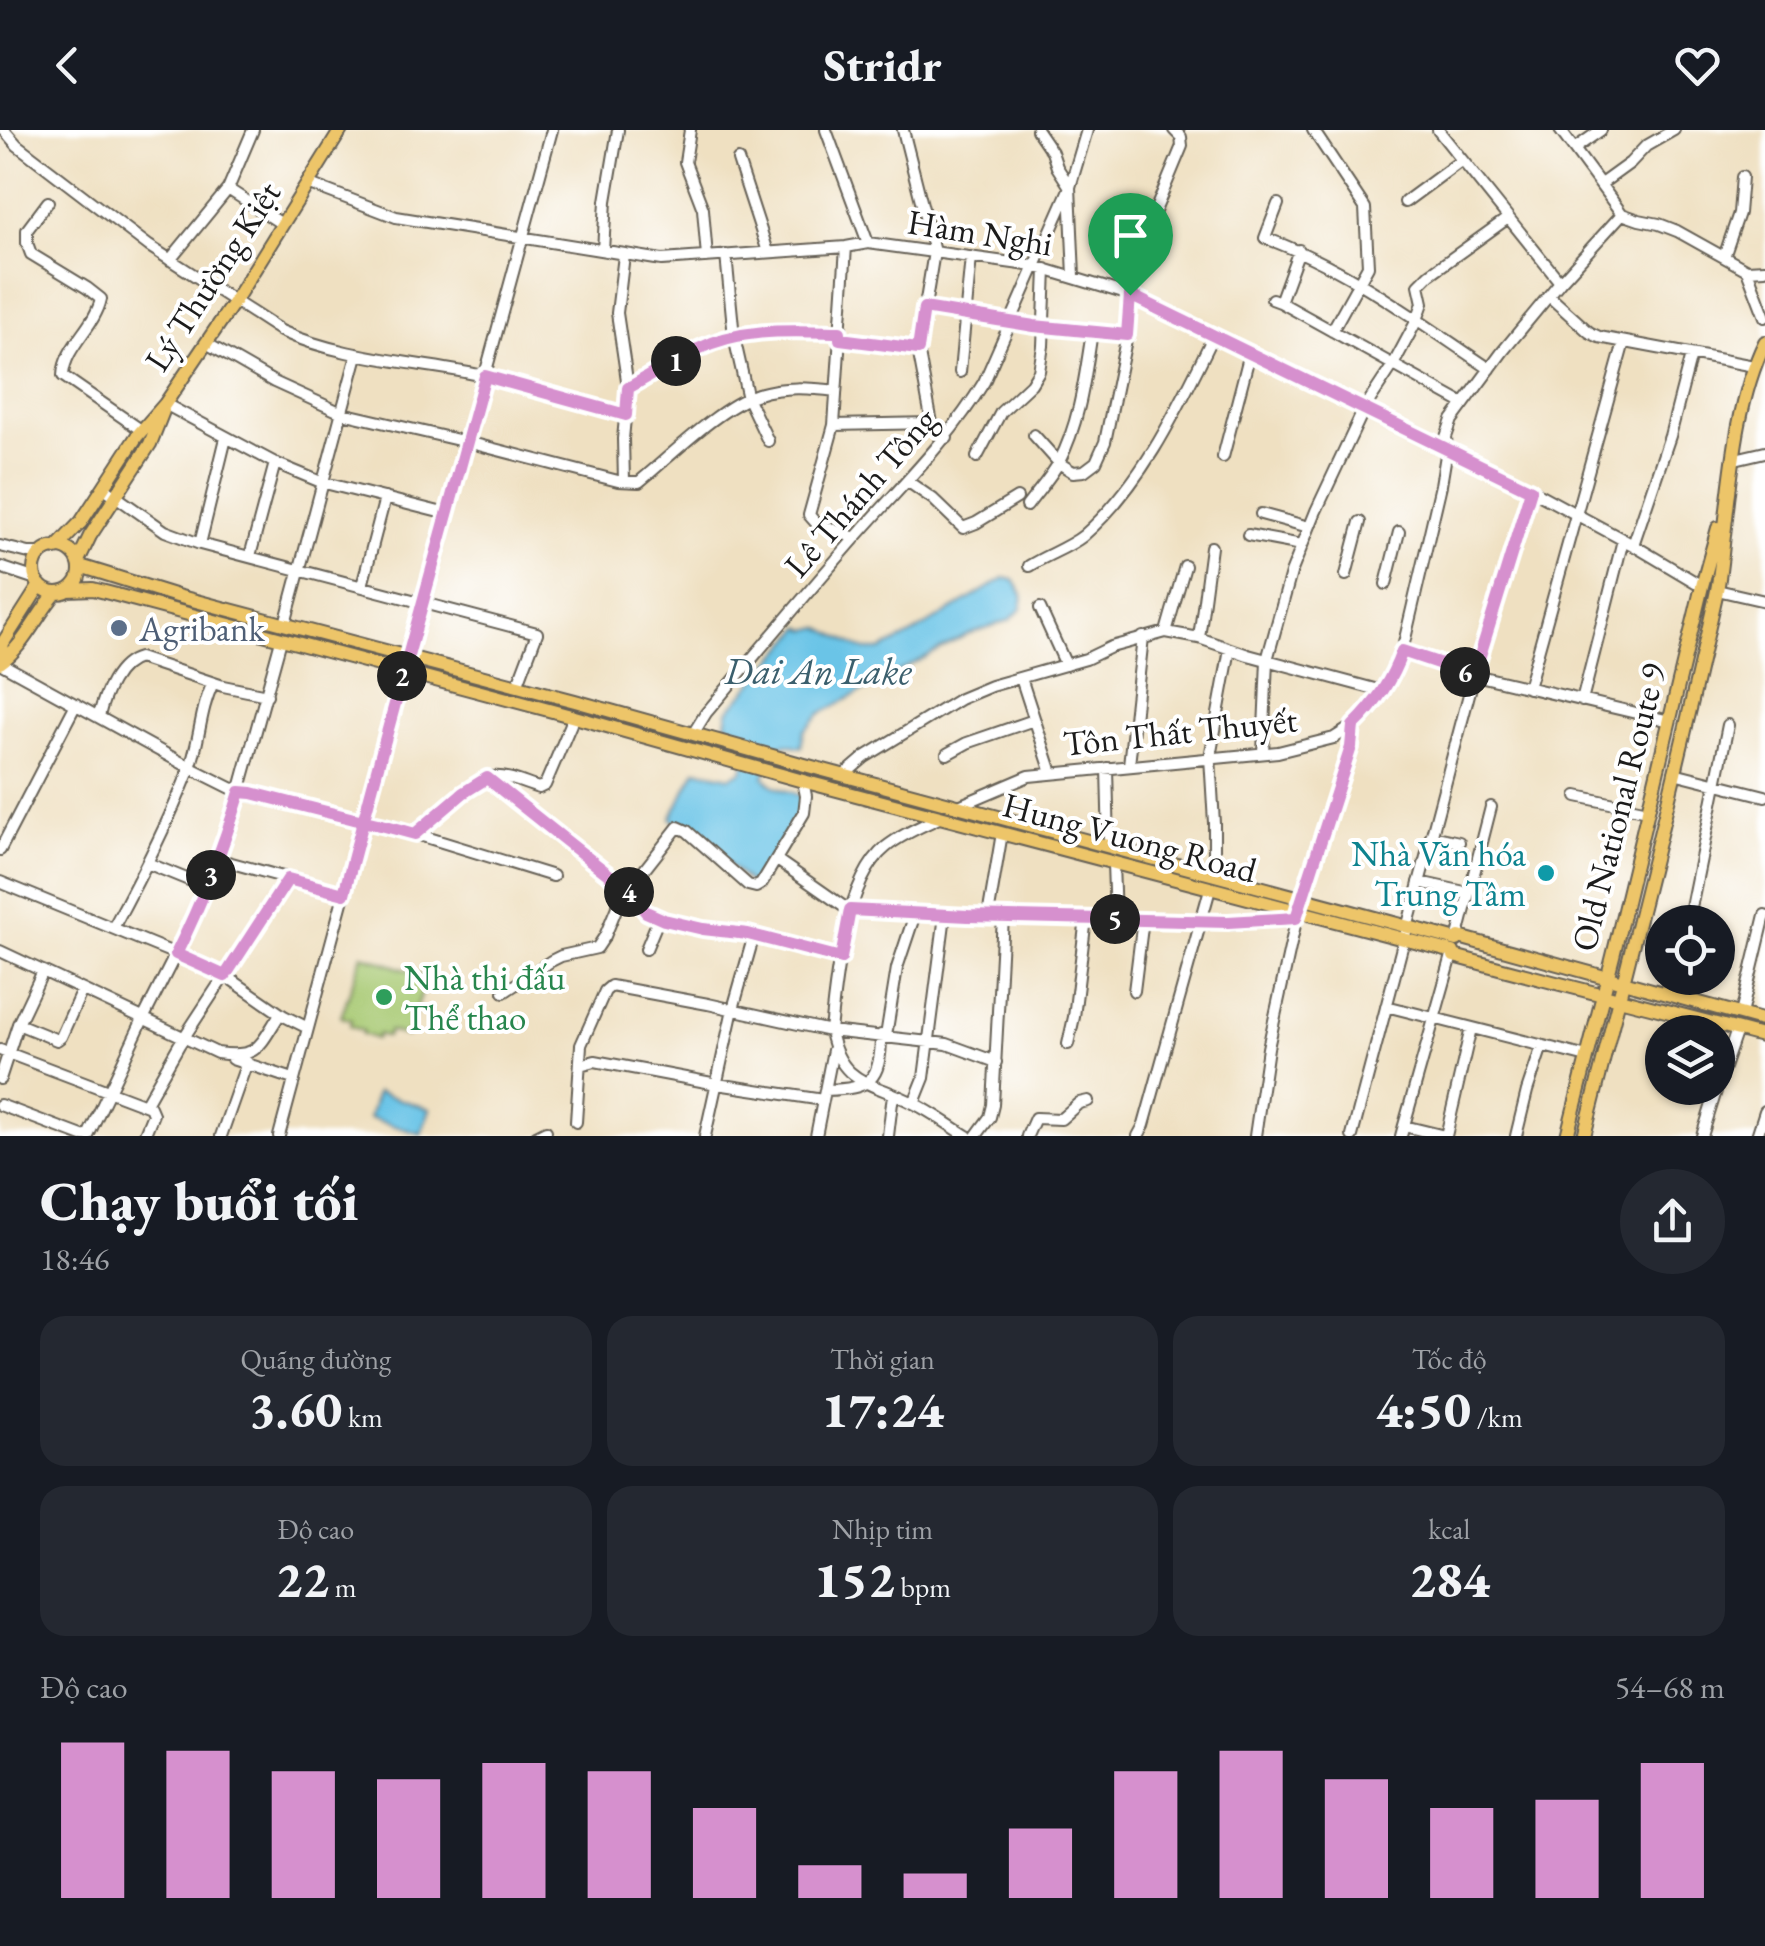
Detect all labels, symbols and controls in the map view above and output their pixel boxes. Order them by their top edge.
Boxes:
text: Stridr [824,36,941,94]
icon: back [40,38,95,93]
icon: heart [1670,38,1725,93]
street label: Lý Thường Kiệt [134,172,290,380]
pin [1088,193,1173,296]
street label: Hàm Nghi [904,198,1056,266]
icon: arrive [1103,208,1158,263]
pin: 1 [651,336,701,386]
text: 1 [669,343,683,379]
street label: Lê Thánh Tông [774,397,947,586]
place label: Agribank [138,606,265,651]
marker: Agribank [108,617,130,639]
water label: Dai An Lake [723,646,913,695]
pin: 6 [1440,647,1490,697]
pin: 2 [377,651,427,701]
text: 6 [1458,654,1472,690]
text: 2 [395,658,409,694]
street label: Old National Route 9 [1560,658,1676,956]
street label: Tôn Thất Thuyết [1061,696,1299,766]
street label: Hung Vuong Road [998,782,1262,893]
place label: Nhà Văn hóa Trung Tâm [1351,831,1526,916]
pin: 3 [186,850,236,900]
text: 3 [204,857,218,893]
marker: Nhà Văn hóa Trung Tâm [1535,862,1557,884]
pin: 4 [604,867,654,917]
text: 4 [622,874,636,910]
pin: 5 [1090,894,1140,944]
text: 5 [1108,901,1122,937]
map controls [1645,905,1735,1105]
button: locate [1645,905,1735,995]
place label: Nhà thi đấu Thể thao [404,955,566,1040]
marker: Nhà thi đấu Thể thao [373,986,395,1008]
button: layers [1645,1015,1735,1105]
text: Chạy buổi tối [40,1165,358,1236]
button: share [1620,1169,1725,1274]
text: 18:46 [40,1238,109,1280]
text: Quãng đường [240,1341,391,1377]
text: Thời gian [830,1341,935,1377]
text: Tốc độ [1412,1341,1487,1377]
text: 3.60 [249,1377,342,1442]
text: 17:24 [821,1377,944,1442]
text: 4:50 [1376,1377,1471,1442]
text: km [342,1399,383,1435]
text: /km [1471,1399,1523,1435]
text: Độ cao [278,1511,354,1547]
text: Nhịp tim [832,1511,933,1547]
text: kcal [1428,1511,1470,1547]
text: 22 [275,1547,329,1612]
text: 152 [814,1547,895,1612]
text: 284 [1409,1547,1490,1612]
text: m [329,1569,357,1605]
text: bpm [895,1569,951,1605]
text: Độ cao [40,1666,128,1708]
text: 54–68 m [1615,1666,1725,1708]

